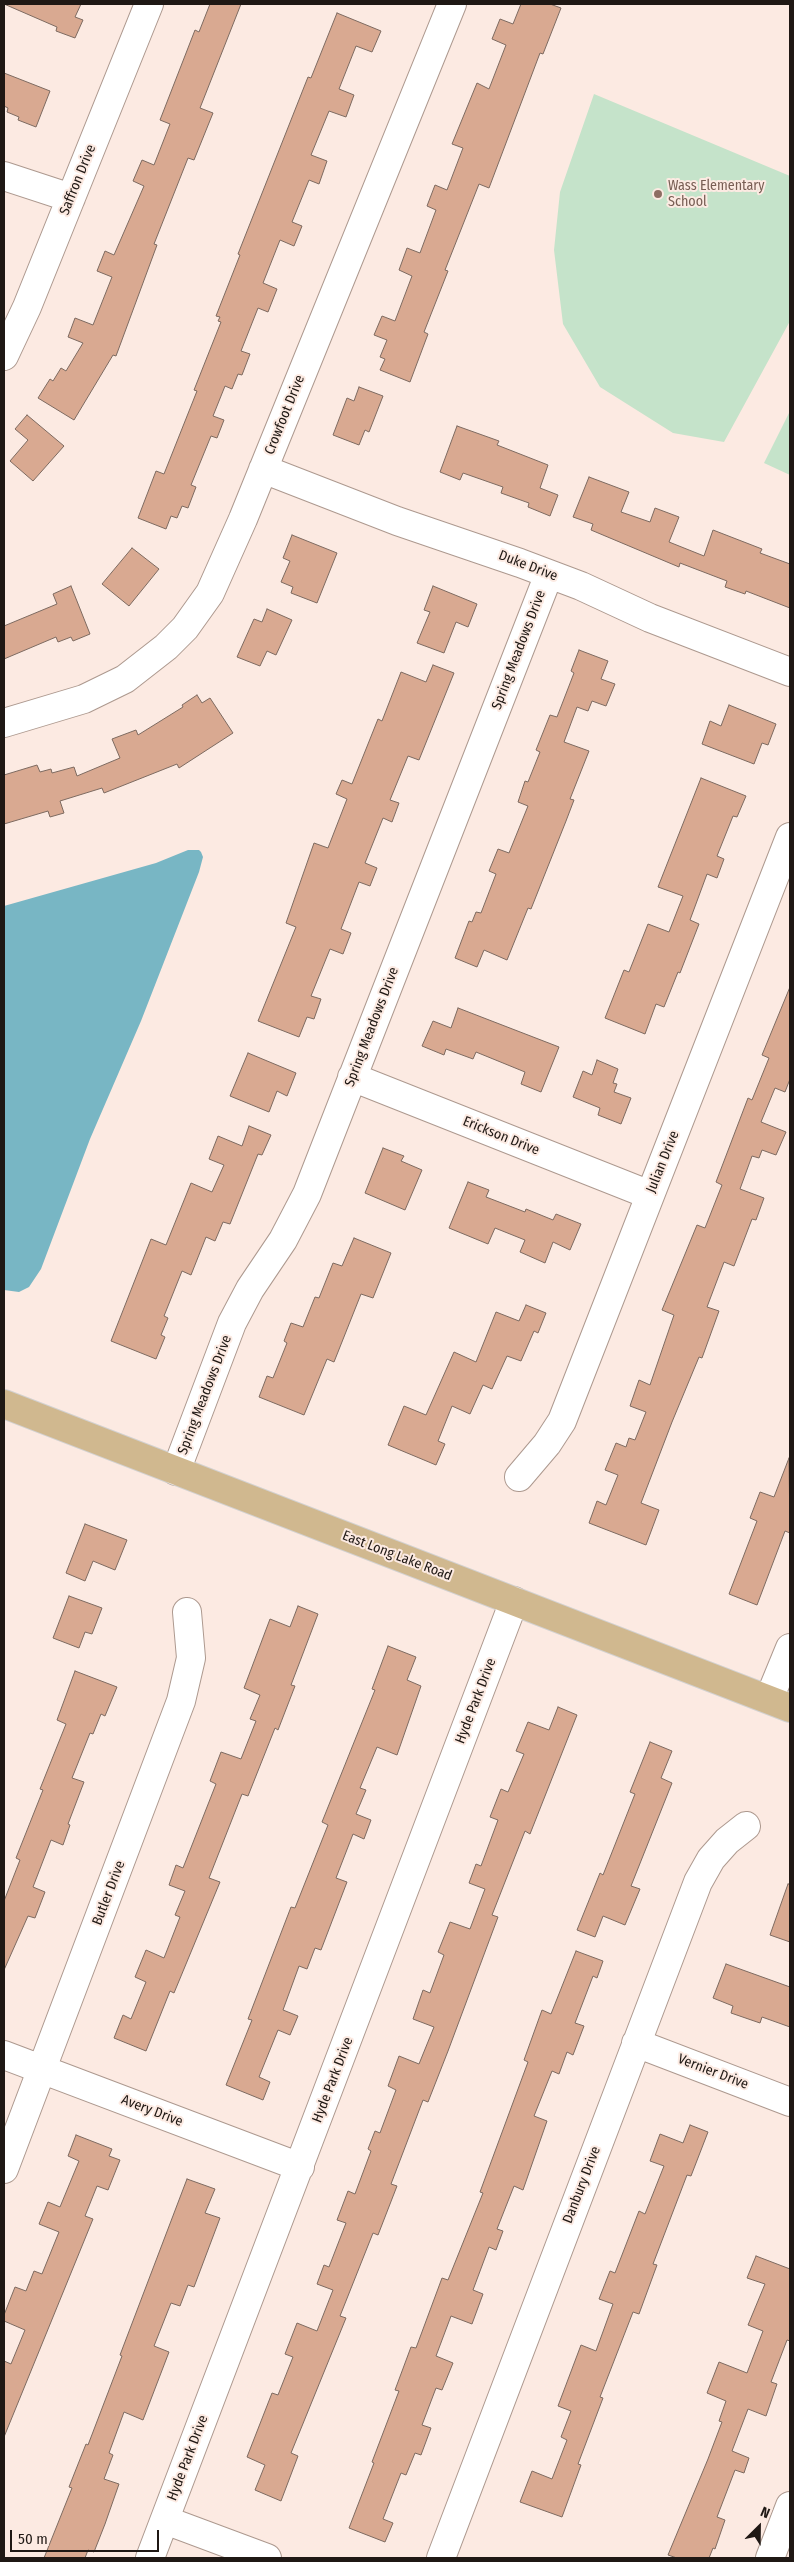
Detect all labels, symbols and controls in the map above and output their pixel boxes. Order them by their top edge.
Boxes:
street label: Saffron Drive [56,142,100,218]
place label: Wass Elementary School [668,178,764,210]
marker: Wass Elementary School [652,188,664,200]
street label: Crowfoot Drive [261,373,309,457]
street label: Duke Drive [496,547,560,585]
street label: Spring Meadows Drive [488,588,550,712]
street label: Spring Meadows Drive [341,965,403,1089]
street label: Erickson Drive [460,1113,542,1159]
street label: Julian Drive [643,1128,683,1196]
street label: Spring Meadows Drive [174,1333,236,1457]
street label: East Long Lake Road [340,1527,454,1585]
street label: Hyde Park Drive [452,1656,500,1746]
street label: Butler Drive [89,1858,129,1928]
street label: Hyde Park Drive [309,2035,357,2125]
street label: Vernier Drive [675,2051,751,2093]
street label: Avery Drive [119,2092,185,2130]
street label: Danbury Drive [560,2144,604,2226]
street label: Hyde Park Drive [164,2413,212,2503]
north arrow [734,2502,784,2552]
text: N [758,2503,772,2522]
scale bar [12,2520,161,2552]
text: 50 m [18,2530,48,2548]

